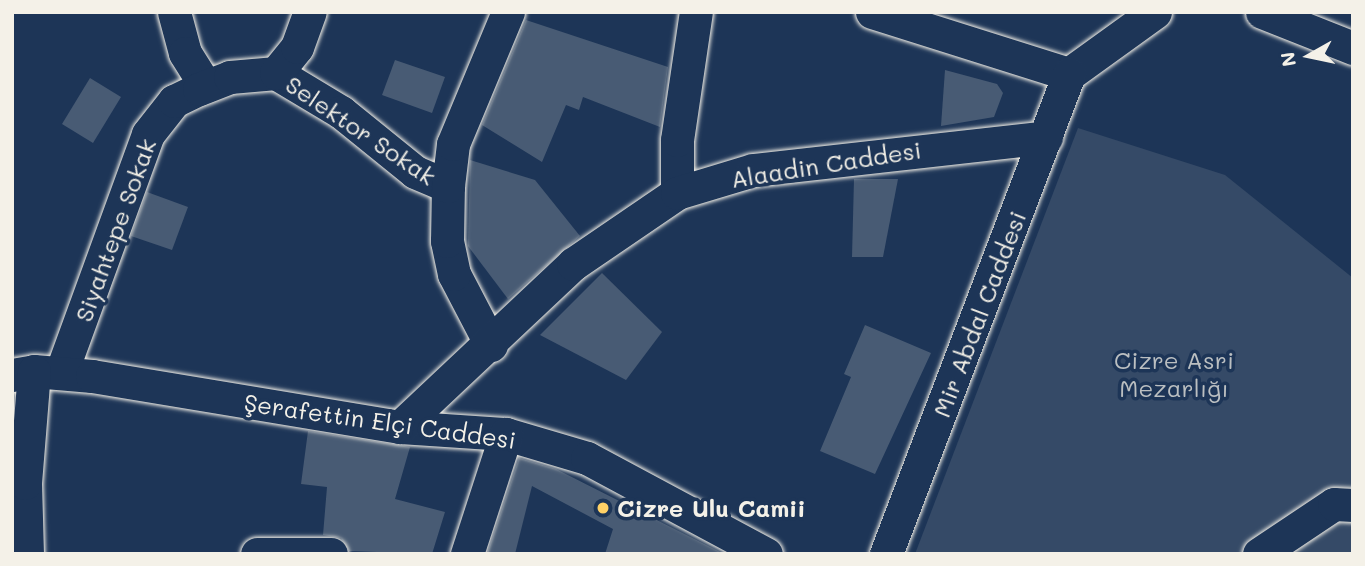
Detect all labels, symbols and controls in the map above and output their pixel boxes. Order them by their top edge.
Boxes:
north arrow [1274,21,1344,91]
text: N [1274,50,1301,68]
street label: Selektor Sokak [281,69,441,191]
street label: Siyahtepe Sokak [68,134,162,326]
street label: Alaadin Caddesi [729,135,923,193]
street label: Mir Abdal Caddesi [926,207,1032,421]
park label: Cizre Asri Mezarlığı [1114,346,1234,402]
street label: Şerafettin Elçi Caddesi [242,388,518,454]
place label: Cizre Ulu Camii [617,494,806,522]
marker: Cizre Ulu Camii [595,500,611,516]

